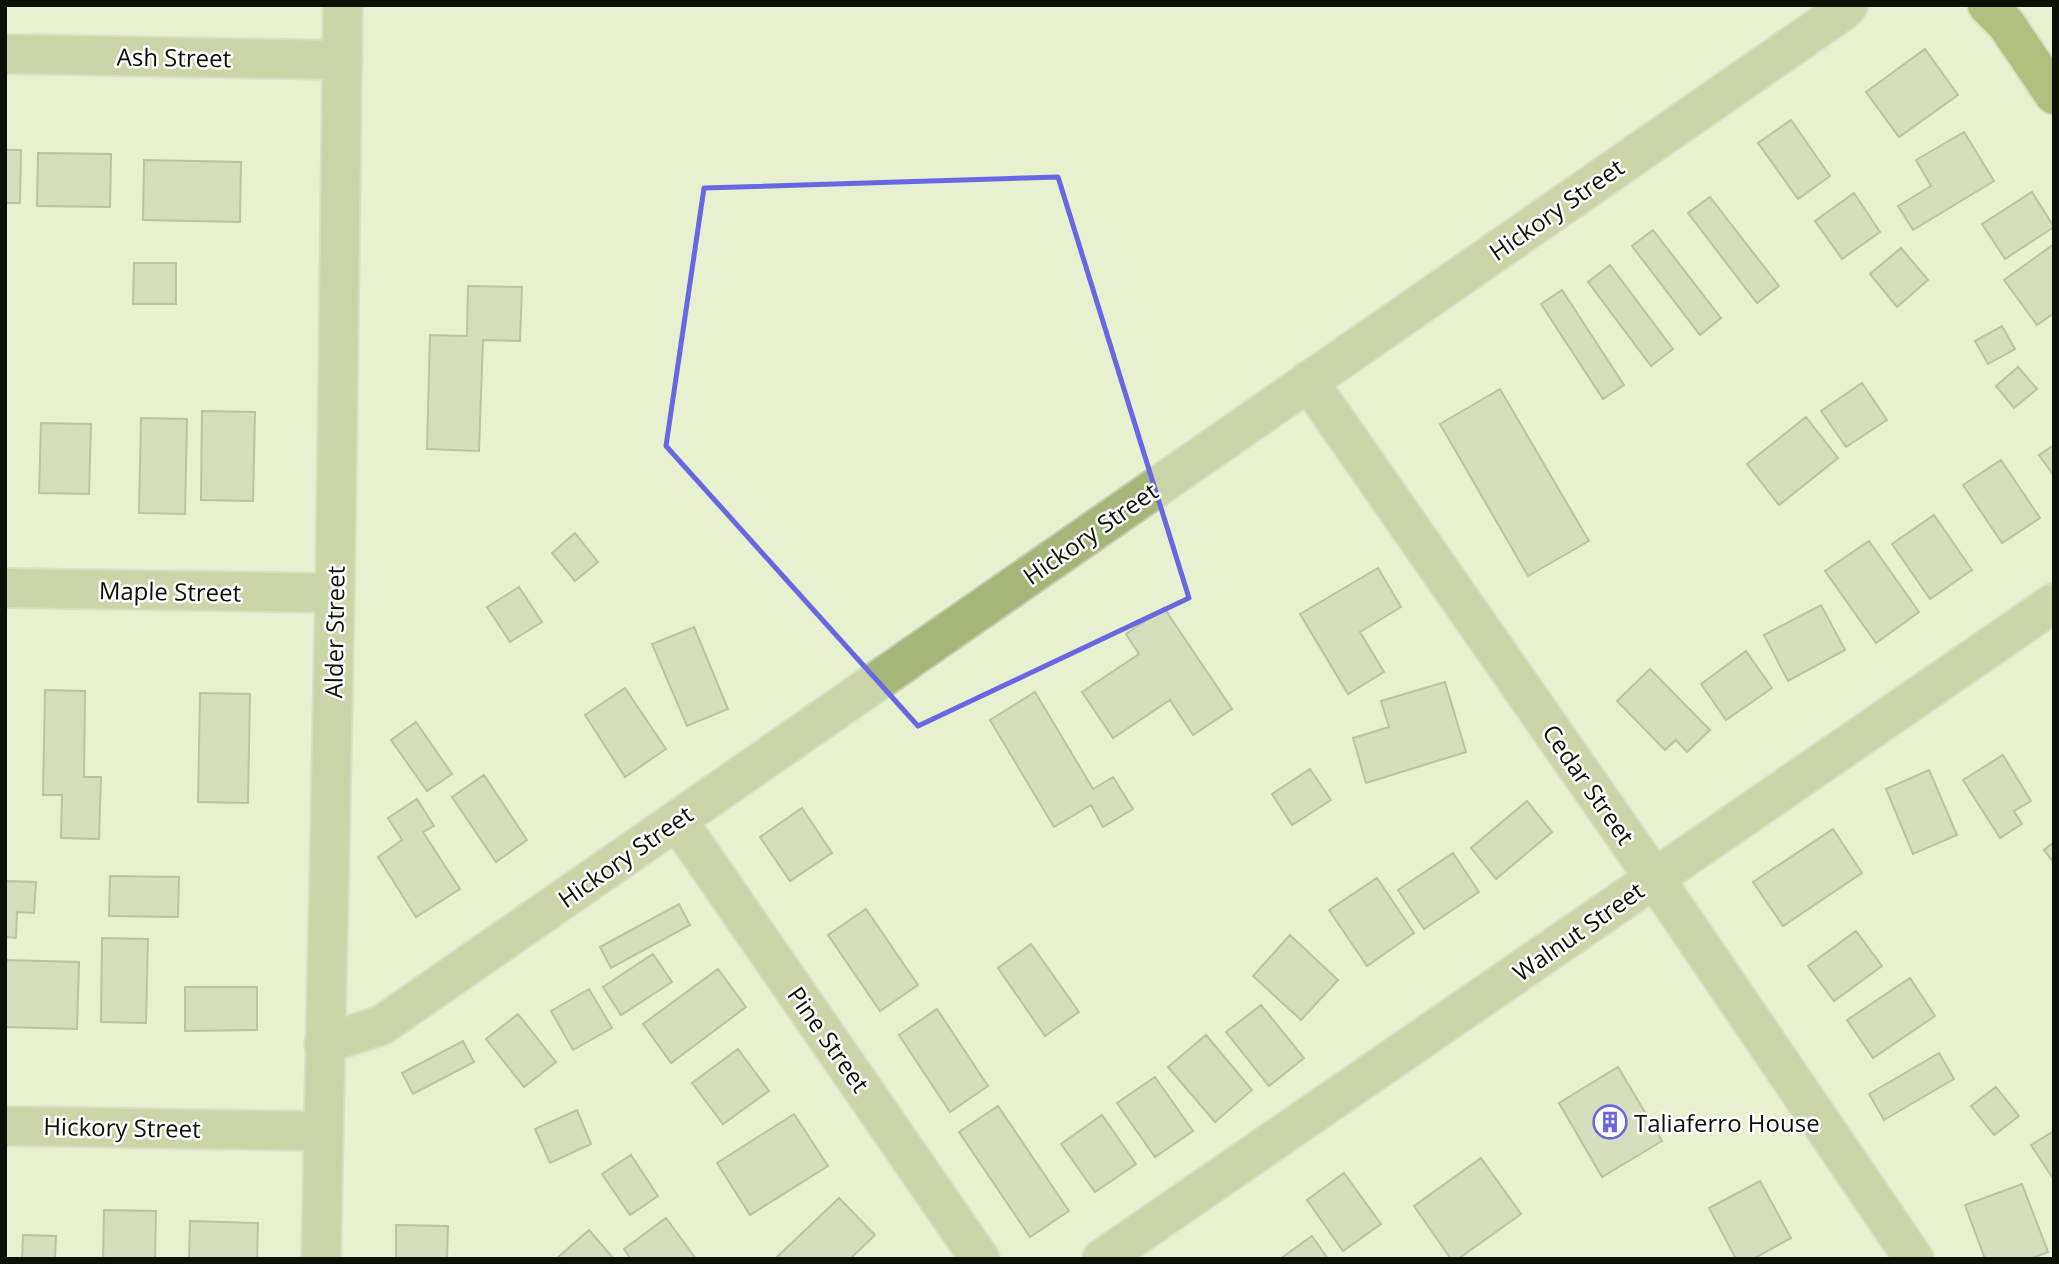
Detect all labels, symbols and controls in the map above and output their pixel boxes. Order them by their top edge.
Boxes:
street label: Ash Street [116,40,232,74]
street label: Hickory Street [1482,150,1630,268]
street label: Hickory Street [1016,474,1164,592]
street label: Alder Street [316,565,352,699]
street label: Maple Street [99,573,241,609]
street label: Cedar Street [1535,717,1643,851]
street label: Hickory Street [551,797,699,915]
street label: Walnut Street [1506,874,1650,988]
street label: Pine Street [781,980,877,1098]
building icon: Taliaferro House [1591,1103,1629,1141]
place label: Taliaferro House [1634,1106,1820,1139]
street label: Hickory Street [43,1109,201,1145]

